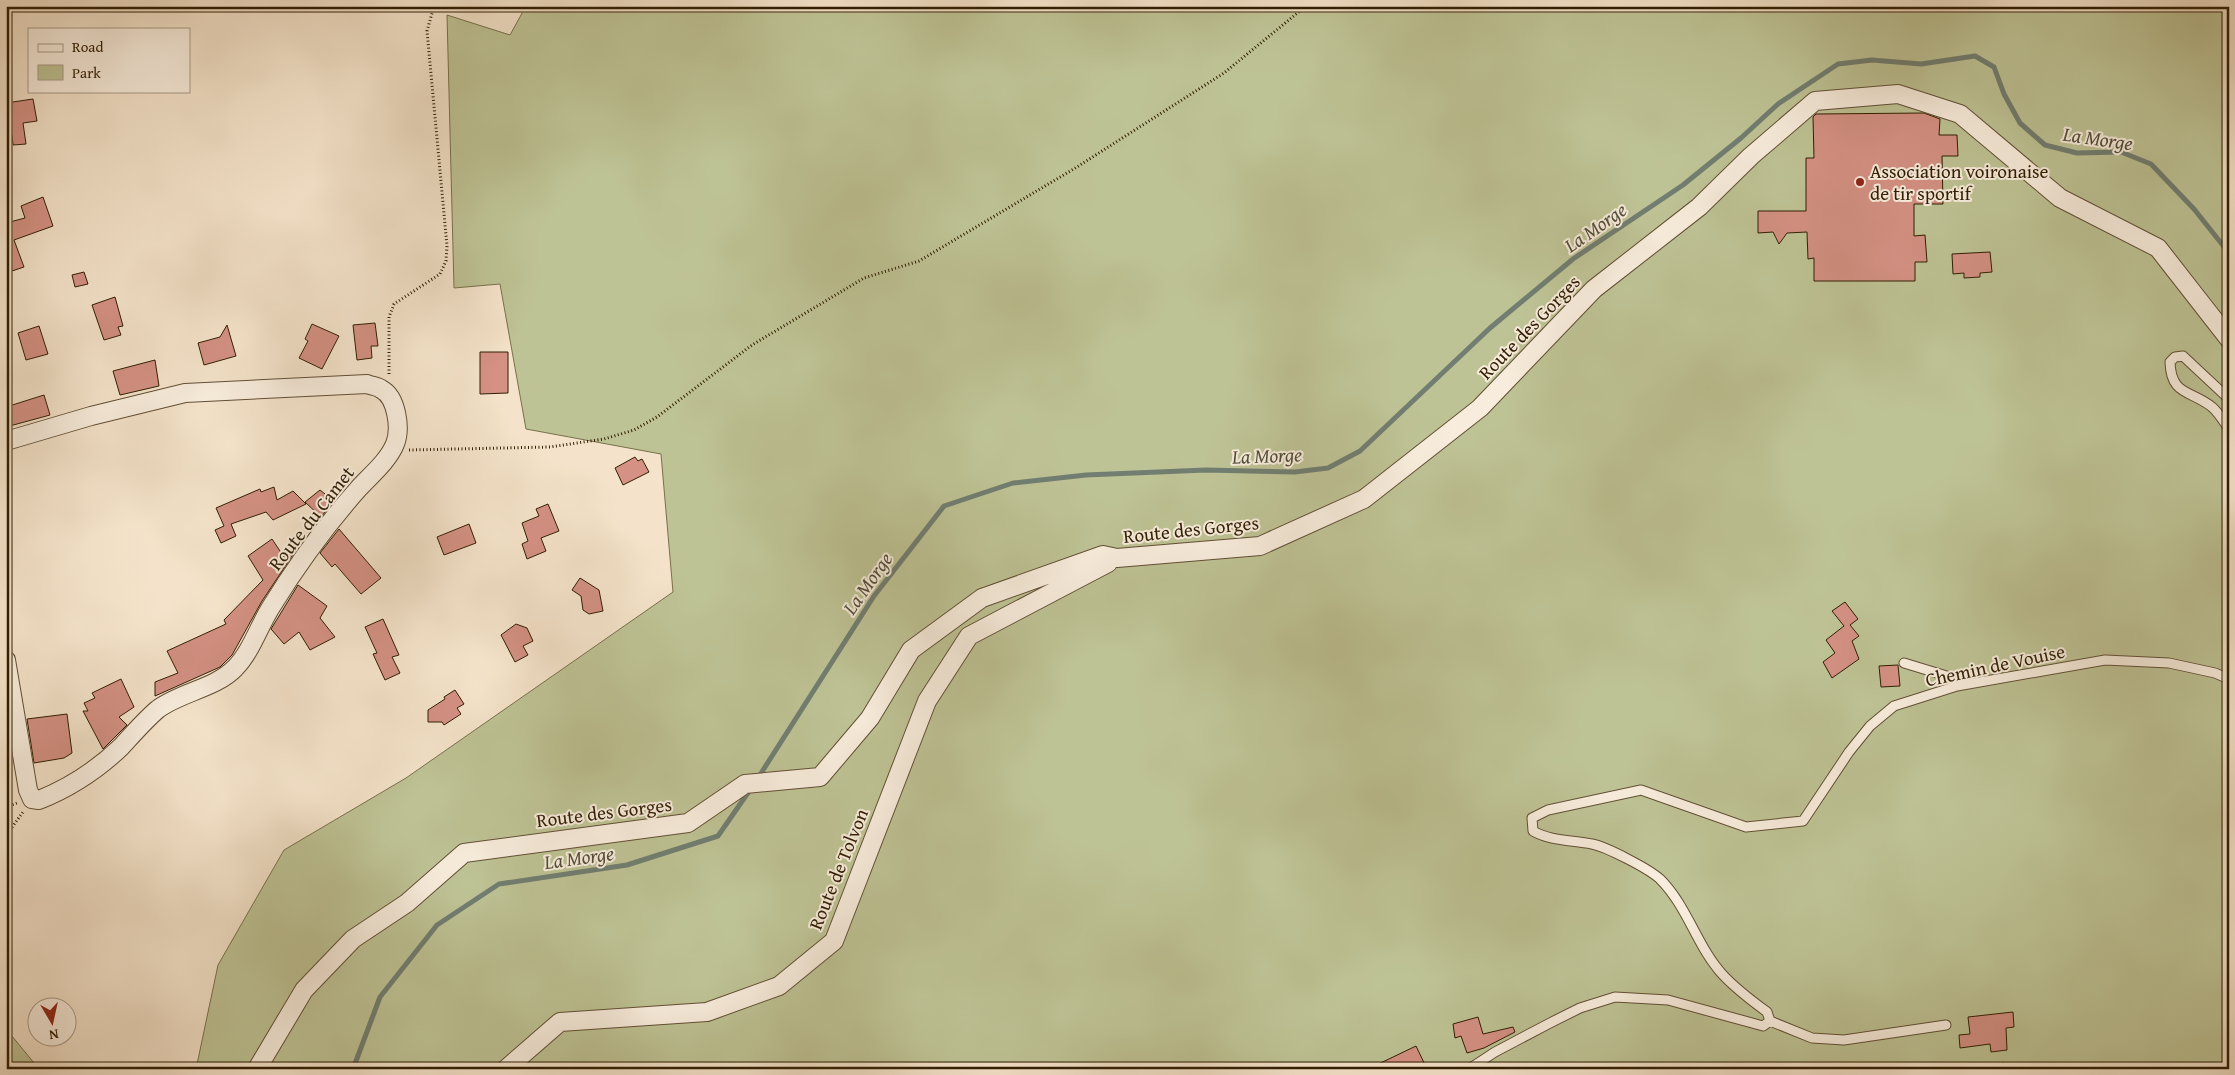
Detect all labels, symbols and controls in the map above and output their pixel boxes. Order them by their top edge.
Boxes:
legend [28,28,190,92]
text: Road [72,36,103,57]
text: Park [72,62,101,83]
water label: La Morge [2060,119,2135,157]
place label: Association voironaise de tir sportif [1870,157,2049,207]
marker: Association voironaise de tir sportif [1854,176,1866,188]
water label: La Morge [1557,195,1632,260]
street label: Route des Gorges [1472,268,1586,386]
water label: La Morge [1230,439,1303,471]
street label: Route du Camet [261,460,361,576]
street label: Route des Gorges [1122,508,1260,550]
water label: La Morge [834,546,899,621]
street label: Chemin de Vouise [1923,637,2067,693]
street label: Route des Gorges [535,790,673,834]
street label: Route de Tolvon [801,804,875,934]
water label: La Morge [541,838,616,876]
north arrow [28,998,78,1048]
text: N [47,1024,60,1046]

